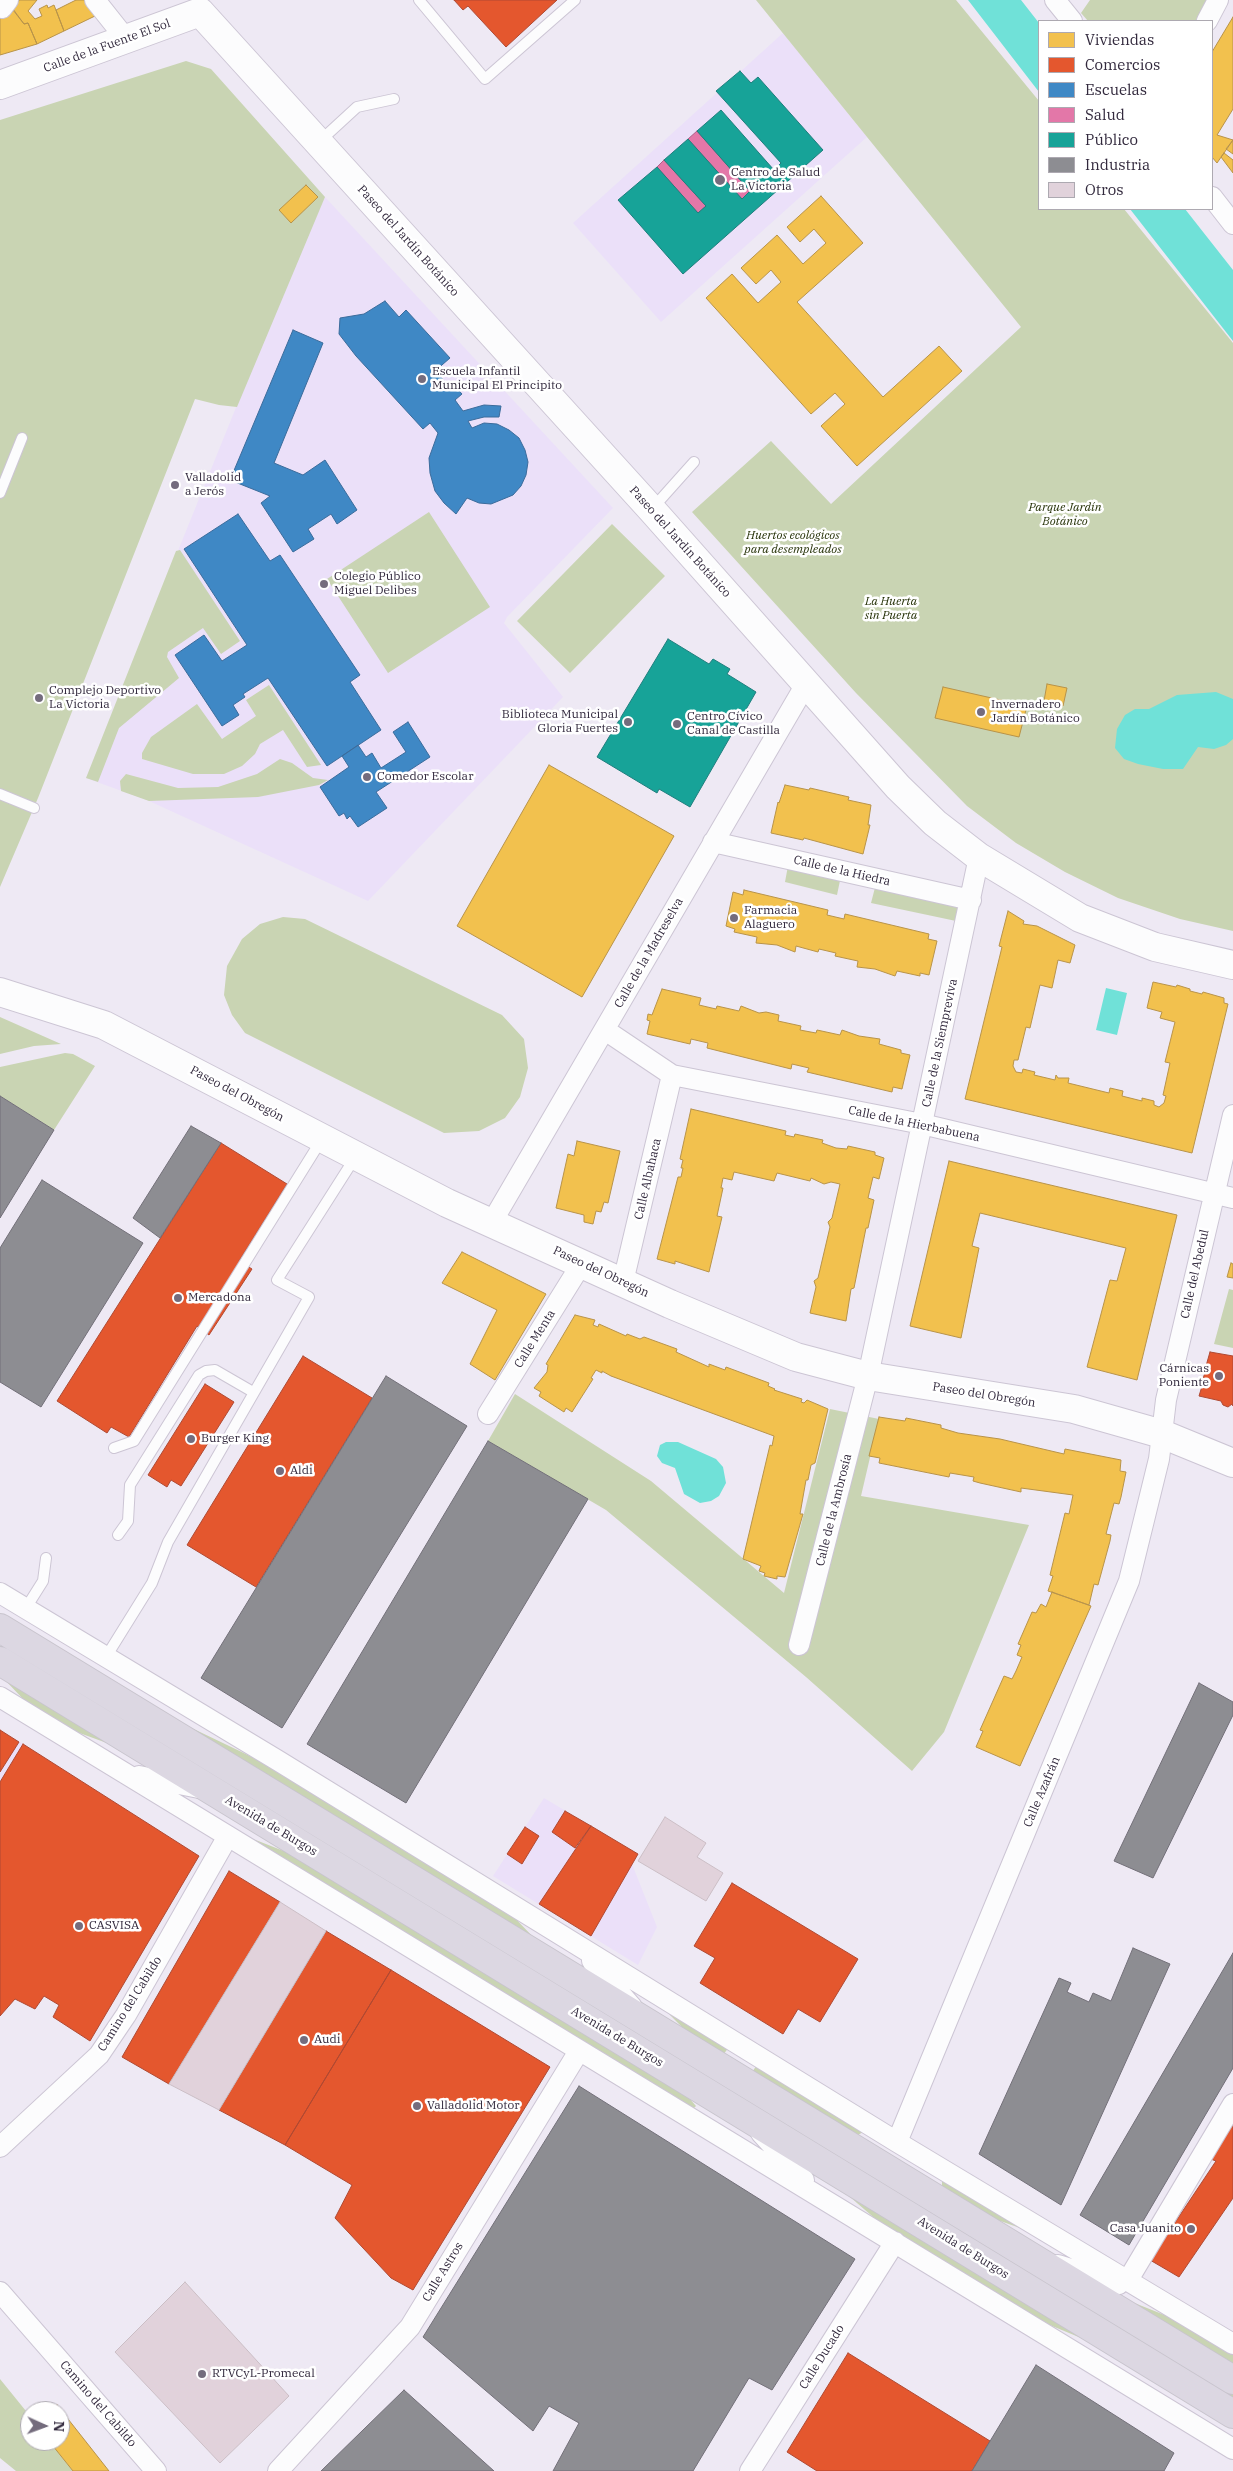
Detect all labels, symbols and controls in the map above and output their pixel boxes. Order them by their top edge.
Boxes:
street label: Calle de la Fuente El Sol [42,16,172,76]
legend [1038,20,1213,210]
text: Viviendas [1085,30,1154,49]
text: Comercios [1085,55,1160,74]
text: Escuelas [1085,80,1147,99]
text: Salud [1085,105,1125,124]
text: Público [1085,130,1138,149]
text: Industria [1085,155,1150,174]
place label: Centro de Salud La Victoria [731,166,820,194]
marker: Centro de Salud La Victoria [713,173,727,187]
text: Otros [1085,180,1123,199]
street label: Paseo del Jardín Botánico [354,182,462,300]
place label: Escuela Infantil Municipal El Principito [432,365,562,393]
marker: Escuela Infantil Municipal El Principito [416,373,428,385]
place label: Valladolid a Jerós [185,471,241,499]
marker: Valladolid a Jerós [169,479,181,491]
street label: Paseo del Jardín Botánico [626,483,734,601]
park label: Parque Jardín Botánico [1028,501,1102,529]
park label: Huertos ecológicos para desempleados [744,529,842,557]
place label: Colegio Público Miguel Delibes [334,570,421,598]
marker: Colegio Público Miguel Delibes [318,578,330,590]
park label: La Huerta sin Puerta [865,595,917,623]
place label: Complejo Deportivo La Victoria [49,684,161,712]
marker: Complejo Deportivo La Victoria [33,692,45,704]
place label: Invernadero Jardín Botánico [991,698,1080,726]
marker: Invernadero Jardín Botánico [975,706,987,718]
place label: Biblioteca Municipal Gloria Fuertes [502,708,618,736]
place label: Centro Cívico Canal de Castilla [687,710,780,738]
marker: Biblioteca Municipal Gloria Fuertes [622,716,634,728]
marker: Centro Cívico Canal de Castilla [671,718,683,730]
place label: Comedor Escolar [377,770,473,784]
marker: Comedor Escolar [361,771,373,783]
street label: Calle de la Hiedra [792,853,892,889]
street label: Calle de la Madreselva [612,895,686,1011]
place label: Farmacia Alaguero [744,904,797,932]
marker: Farmacia Alaguero [728,912,740,924]
street label: Calle de la Siempreviva [919,977,961,1109]
street label: Paseo del Obregón [188,1063,286,1125]
street label: Calle de la Hierbabuena [847,1103,981,1145]
street label: Calle Albahaca [632,1137,664,1221]
street label: Calle del Abedul [1178,1228,1212,1320]
street label: Paseo del Obregón [551,1243,651,1301]
place label: Mercadona [188,1291,251,1305]
marker: Mercadona [172,1292,184,1304]
street label: Calle Menta [511,1307,559,1371]
place label: Cárnicas Poniente [1159,1362,1209,1390]
marker: Cárnicas Poniente [1213,1370,1225,1382]
street label: Paseo del Obregón [931,1380,1037,1410]
place label: Burger King [201,1432,269,1446]
marker: Burger King [185,1433,197,1445]
street label: Calle de la Ambrosía [813,1452,855,1568]
place label: Aldi [290,1464,313,1478]
marker: Aldi [274,1465,286,1477]
street label: Calle Azafrán [1021,1755,1063,1829]
street label: Avenida de Burgos [222,1793,320,1859]
place label: CASVISA [89,1919,139,1933]
marker: CASVISA [73,1920,85,1932]
street label: Camino del Cabildo [95,1954,165,2054]
street label: Avenida de Burgos [568,2004,666,2070]
place label: Audi [314,2033,340,2047]
marker: Audi [298,2034,310,2046]
place label: Valladolid Motor [427,2099,520,2113]
marker: Valladolid Motor [411,2100,423,2112]
street label: Avenida de Burgos [915,2214,1011,2282]
place label: Casa Juanito [1110,2222,1181,2236]
marker: Casa Juanito [1185,2223,1197,2235]
street label: Calle Astros [420,2240,466,2304]
street label: Calle Ducado [796,2322,848,2392]
street label: Camino del Cabildo [57,2358,139,2450]
place label: RTVCyL-Promecal [212,2367,315,2381]
marker: RTVCyL-Promecal [196,2368,208,2380]
north arrow [20,2401,70,2451]
text: N [50,2421,68,2432]

